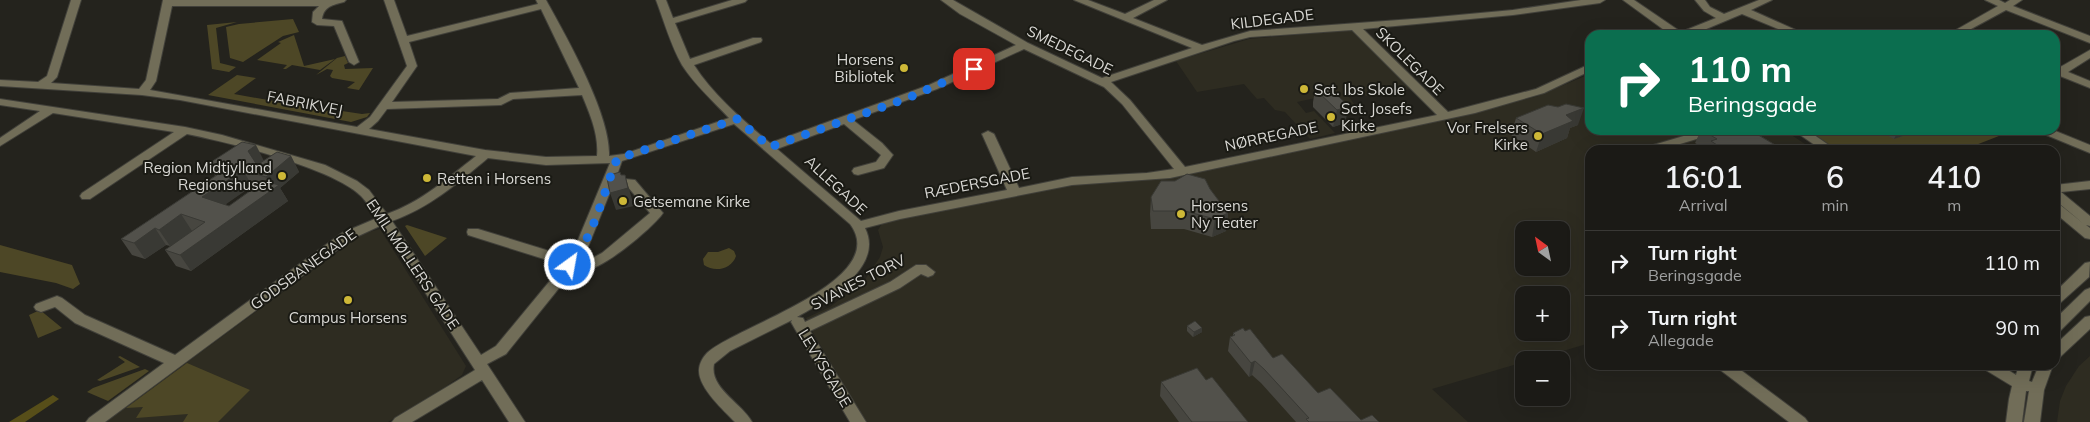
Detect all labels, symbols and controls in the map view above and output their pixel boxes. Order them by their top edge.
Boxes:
street label: KILDEGADE [1229,4,1315,34]
street label: SMEDEGADE [1024,21,1116,79]
street label: SKOLEGADE [1372,23,1448,99]
text: 110 m [1688,47,1792,91]
pin [953,48,995,90]
place label: Horsens Bibliotek [835,50,894,86]
icon: right [1605,50,1670,115]
icon: arrive [960,55,988,83]
marker: Horsens Bibliotek [898,62,910,74]
place label: Sct. Ibs Skole [1314,80,1405,99]
marker: Sct. Ibs Skole [1298,83,1310,95]
street label: FABRIKVEJ [266,86,344,120]
text: Beringsgade [1688,90,1817,118]
place label: Sct. Josefs Kirke [1341,99,1412,135]
marker: Sct. Josefs Kirke [1325,111,1337,123]
street label: NØRREGADE [1223,117,1319,155]
place label: Vor Frelsers Kirke [1447,118,1528,154]
marker: Vor Frelsers Kirke [1532,130,1544,142]
street label: ALLEGADE [801,151,871,219]
place label: Region Midtjylland Regionshuset [144,158,272,194]
text: 16:01 [1664,158,1743,196]
text: 6 [1826,158,1844,196]
text: 410 [1927,158,1981,196]
street label: RÆDERSGADE [923,163,1032,203]
place label: Retten i Horsens [437,169,551,188]
marker: Region Midtjylland Regionshuset [276,170,288,182]
marker: Retten i Horsens [421,172,433,184]
place label: Getsemane Kirke [633,192,750,211]
street label: EMIL MØLLERS GADE [362,195,464,333]
marker: Getsemane Kirke [617,195,629,207]
text: Arrival [1679,195,1728,215]
text: min [1821,195,1849,215]
text: m [1947,195,1961,215]
place label: Horsens Ny Teater [1191,196,1258,232]
marker: Horsens Ny Teater [1175,208,1187,220]
north arrow [1515,221,1570,276]
map controls [1515,221,1570,406]
street label: GODSBANEGADE [246,224,360,314]
position arrow [543,238,595,290]
text: Turn right [1648,241,1737,265]
icon: right [1605,249,1633,277]
street label: SVANES TORV [808,250,909,314]
text: 110 m [1984,251,2040,275]
text: Beringsgade [1648,265,1742,285]
button: + [1515,286,1570,341]
marker: Campus Horsens [342,294,354,306]
text: Turn right [1648,306,1737,330]
place label: Campus Horsens [289,308,407,327]
icon: right [1605,314,1633,342]
text: 90 m [1996,316,2040,340]
street label: LEVYSGADE [794,326,856,411]
text: Allegade [1648,330,1714,350]
button: − [1515,351,1570,406]

